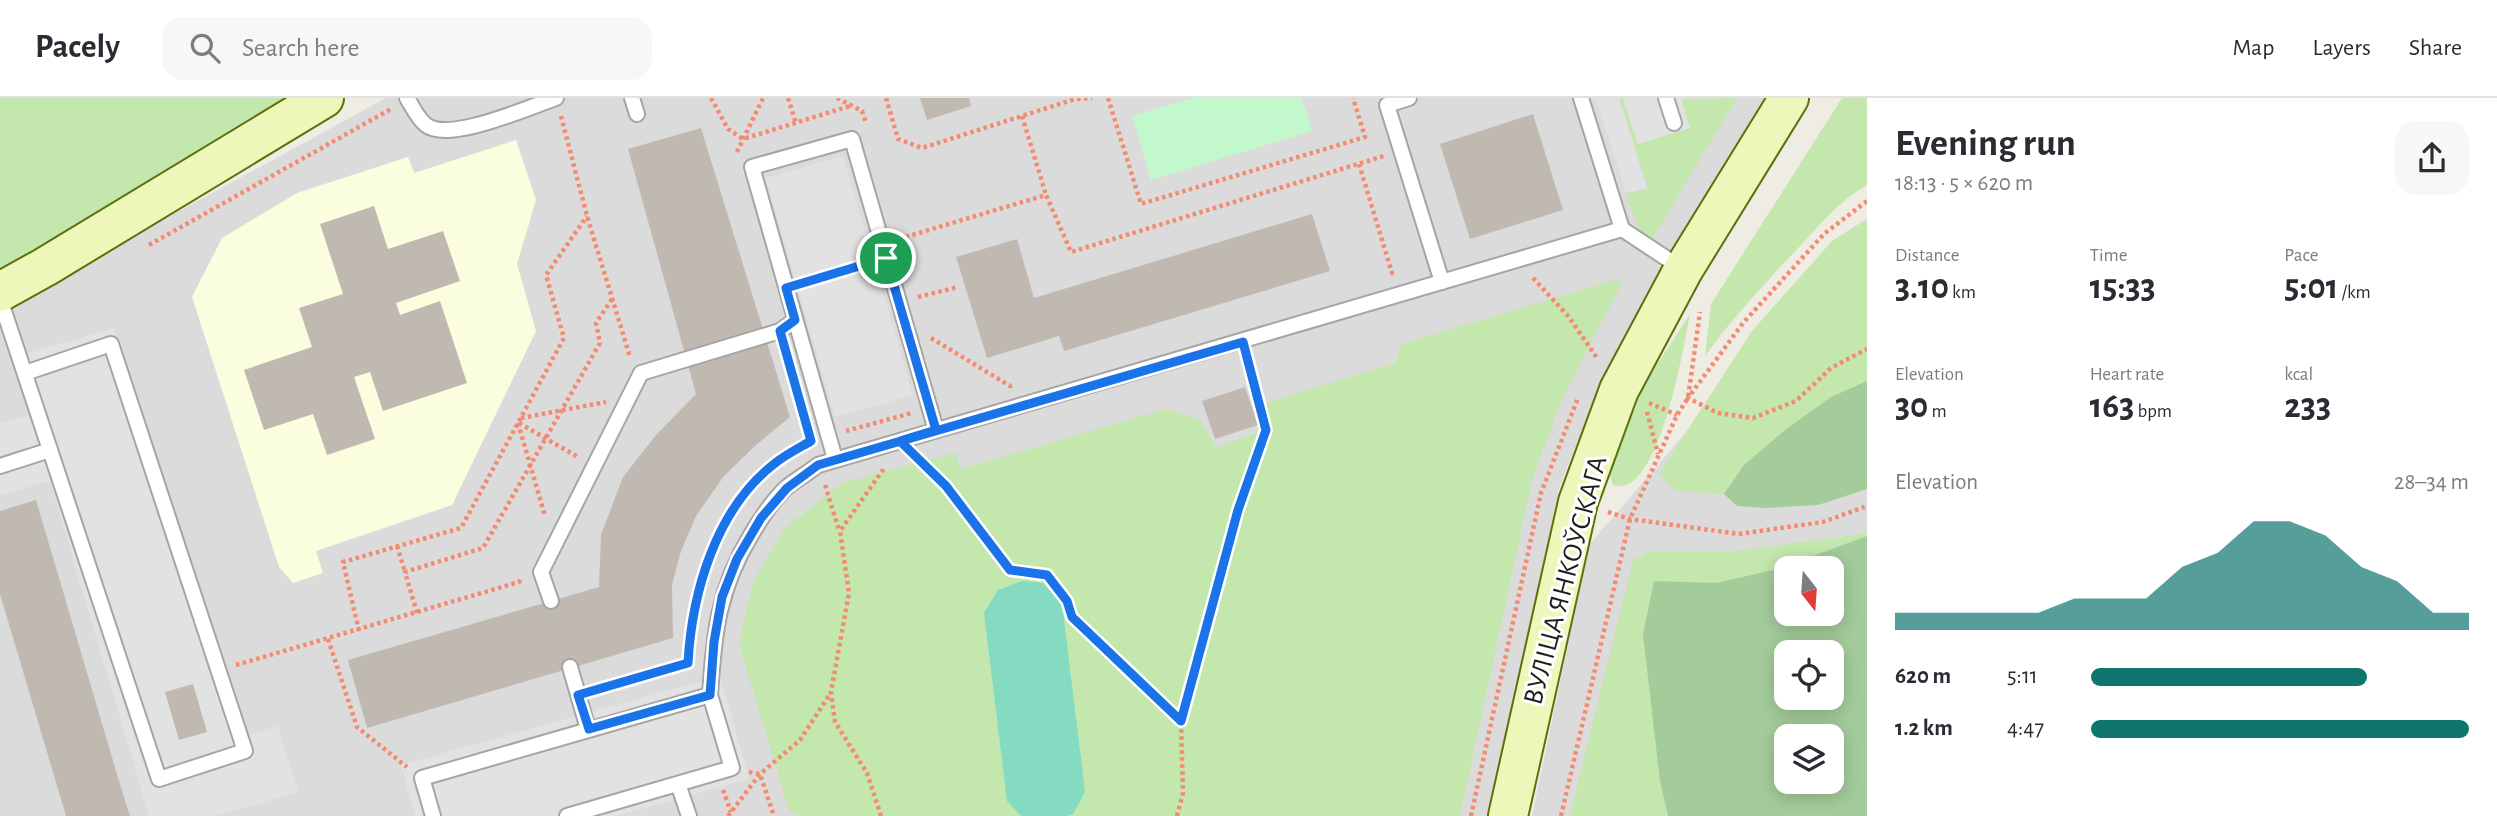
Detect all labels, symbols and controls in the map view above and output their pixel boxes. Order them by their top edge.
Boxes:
search box [162,17,652,80]
icon: search [186,29,224,67]
text: Pacely [35,31,120,64]
text: Search here [242,35,360,61]
text: Map [2232,36,2274,60]
text: Layers [2312,36,2371,60]
text: Share [2409,36,2462,60]
button: share [2395,121,2469,195]
text: Evening run [1895,125,2076,163]
text: 18:13 · 5 × 620 m [1895,172,2033,195]
pin [856,228,916,288]
icon: arrive [867,239,905,277]
text: Distance [1895,246,1959,265]
text: Time [2090,246,2128,265]
text: Pace [2284,246,2319,265]
text: 3.10 [1895,270,1949,305]
text: 15:33 [2090,270,2156,305]
text: 5:01 [2284,270,2338,305]
text: km [1949,283,1976,302]
text: /km [2338,283,2371,302]
text: Elevation [1895,365,1964,384]
text: Heart rate [2090,365,2164,384]
text: kcal [2284,365,2313,384]
text: 30 [1895,389,1928,424]
text: 163 [2090,389,2134,424]
text: 233 [2284,389,2331,424]
text: m [1928,402,1947,421]
text: bpm [2134,402,2172,421]
street label: ВУЛІЦА ЯНКОЎСКАГА [1518,453,1613,708]
text: Elevation [1895,471,1978,494]
text: 28–34 m [2394,471,2469,494]
north arrow [1774,556,1844,626]
map controls [1774,556,1844,794]
button: locate [1774,640,1844,710]
text: 620 m [1895,665,1951,688]
text: 5:11 [2007,665,2038,688]
text: 1.2 km [1895,717,1953,740]
text: 4:47 [2007,717,2044,740]
button: layers [1774,724,1844,794]

